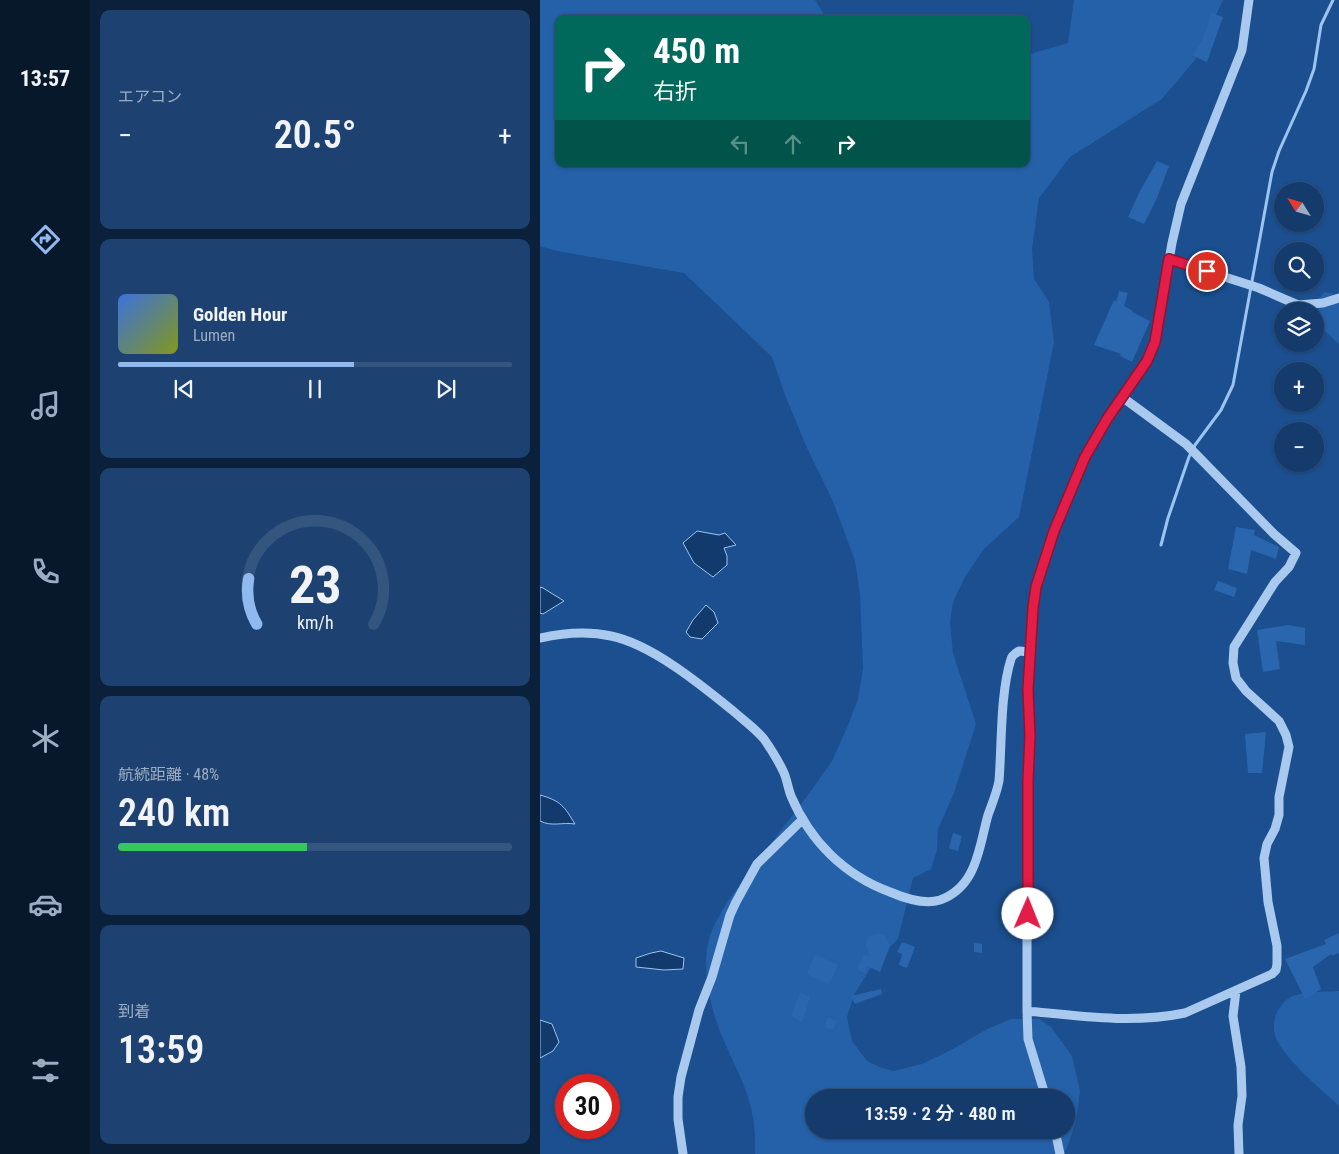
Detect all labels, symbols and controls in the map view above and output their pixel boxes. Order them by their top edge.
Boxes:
text: 450 m [653,31,740,72]
icon: right [570,35,635,100]
text: 13:57 [20,66,70,91]
text: 右折 [653,79,697,104]
text: エアコン [118,87,182,106]
text: 20.5° [274,113,356,157]
text: − [118,119,132,152]
text: + [498,119,512,152]
icon: left [726,130,754,158]
icon: ahead [779,130,807,158]
icon: right [832,130,860,158]
north arrow [1274,182,1324,232]
map controls [1274,182,1324,472]
icon: directions [28,222,63,257]
button: search [1274,242,1324,292]
pin [1186,250,1228,292]
icon: arrive [1193,257,1221,285]
button: layers [1274,302,1324,352]
text: Golden Hour [193,303,287,326]
text: Lumen [193,326,235,345]
button: + [1274,362,1324,412]
icon: previous [170,375,198,403]
icon: pause [301,375,329,403]
icon: next [432,375,460,403]
icon: music [28,388,63,423]
button: − [1274,422,1324,472]
icon: phone [28,554,63,589]
text: 23 [289,555,341,616]
text: km/h [297,612,333,633]
icon: climate [28,721,63,756]
text: 航続距離 · 48% [118,765,219,784]
text: 240 km [118,791,230,835]
icon: car [28,887,63,922]
position arrow [1001,887,1053,939]
text: 到着 [118,1002,150,1021]
text: 13:59 [118,1028,204,1072]
icon: filters [28,1053,63,1088]
speed limit sign: 30 [555,1074,620,1139]
text: 13:59 · 2 分 · 480 m [864,1102,1016,1125]

